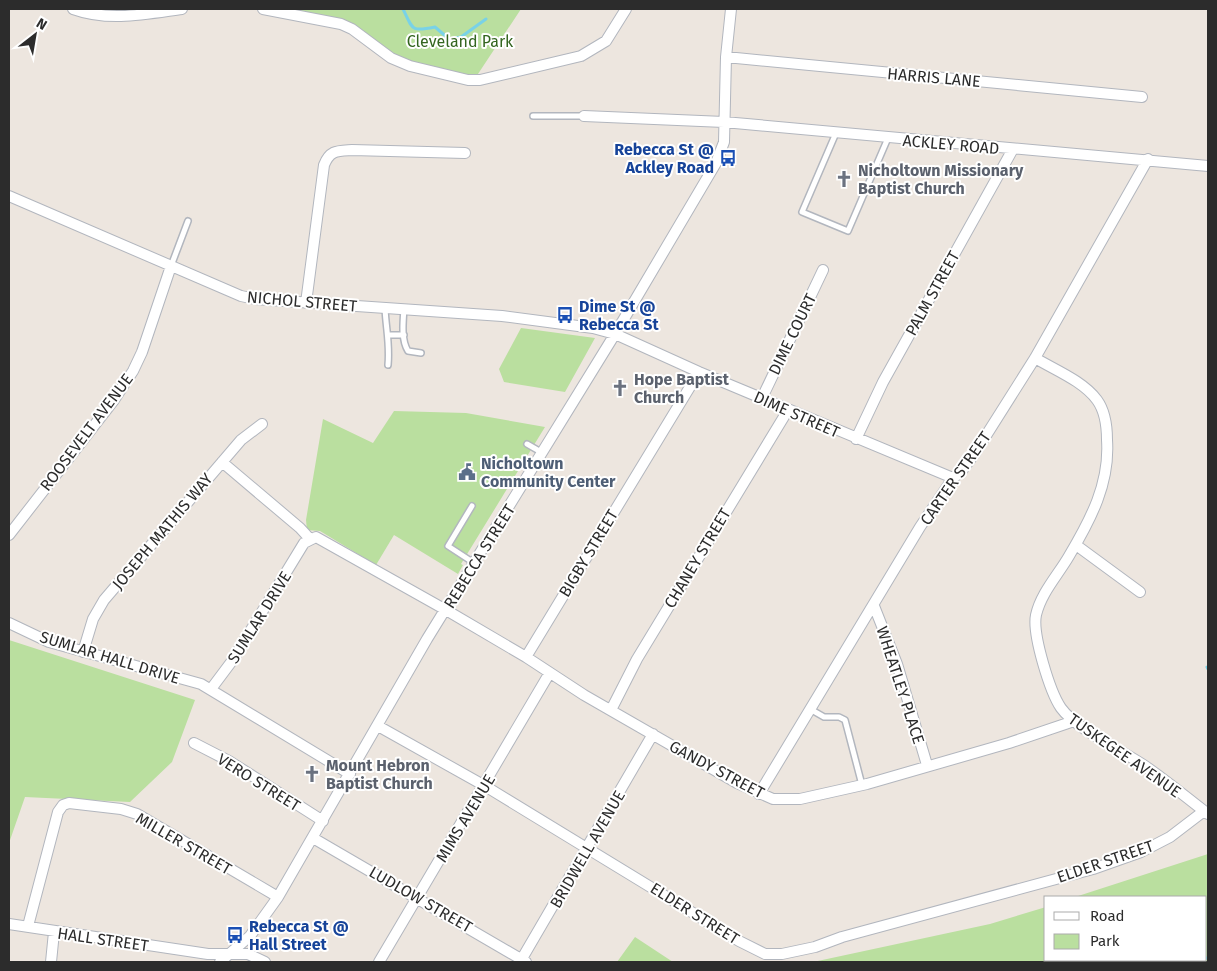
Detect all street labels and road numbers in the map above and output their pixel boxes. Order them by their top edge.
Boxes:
street label: HARRIS LANE [886,64,981,91]
street label: ACKLEY ROAD [902,131,1000,158]
street label: PALM STREET [901,247,964,339]
street label: NICHOL STREET [246,287,359,316]
street label: DIME COURT [765,290,821,378]
street label: ROOSEVELT AVENUE [36,370,137,495]
street label: DIME STREET [751,387,843,442]
street label: CARTER STREET [916,427,995,529]
street label: JOSEPH MATHIS WAY [108,469,217,593]
street label: REBECCA STREET [440,500,519,612]
street label: CHANEY STREET [660,504,735,612]
street label: BIGBY STREET [555,505,622,600]
street label: SUMLAR DRIVE [224,568,295,667]
street label: WHEATLEY PLACE [873,624,928,746]
street label: SUMLAR HALL DRIVE [38,627,182,688]
street label: TUSKEGEE AVENUE [1065,709,1185,801]
street label: GANDY STREET [666,736,768,803]
street label: VERO STREET [214,749,304,816]
street label: MIMS AVENUE [432,771,499,866]
street label: BRIDWELL AVENUE [546,787,629,912]
street label: MILLER STREET [133,808,236,879]
street label: ELDER STREET [1054,836,1157,887]
street label: LUDLOW STREET [366,862,476,937]
street label: ELDER STREET [647,879,743,949]
street label: HALL STREET [56,924,150,955]

